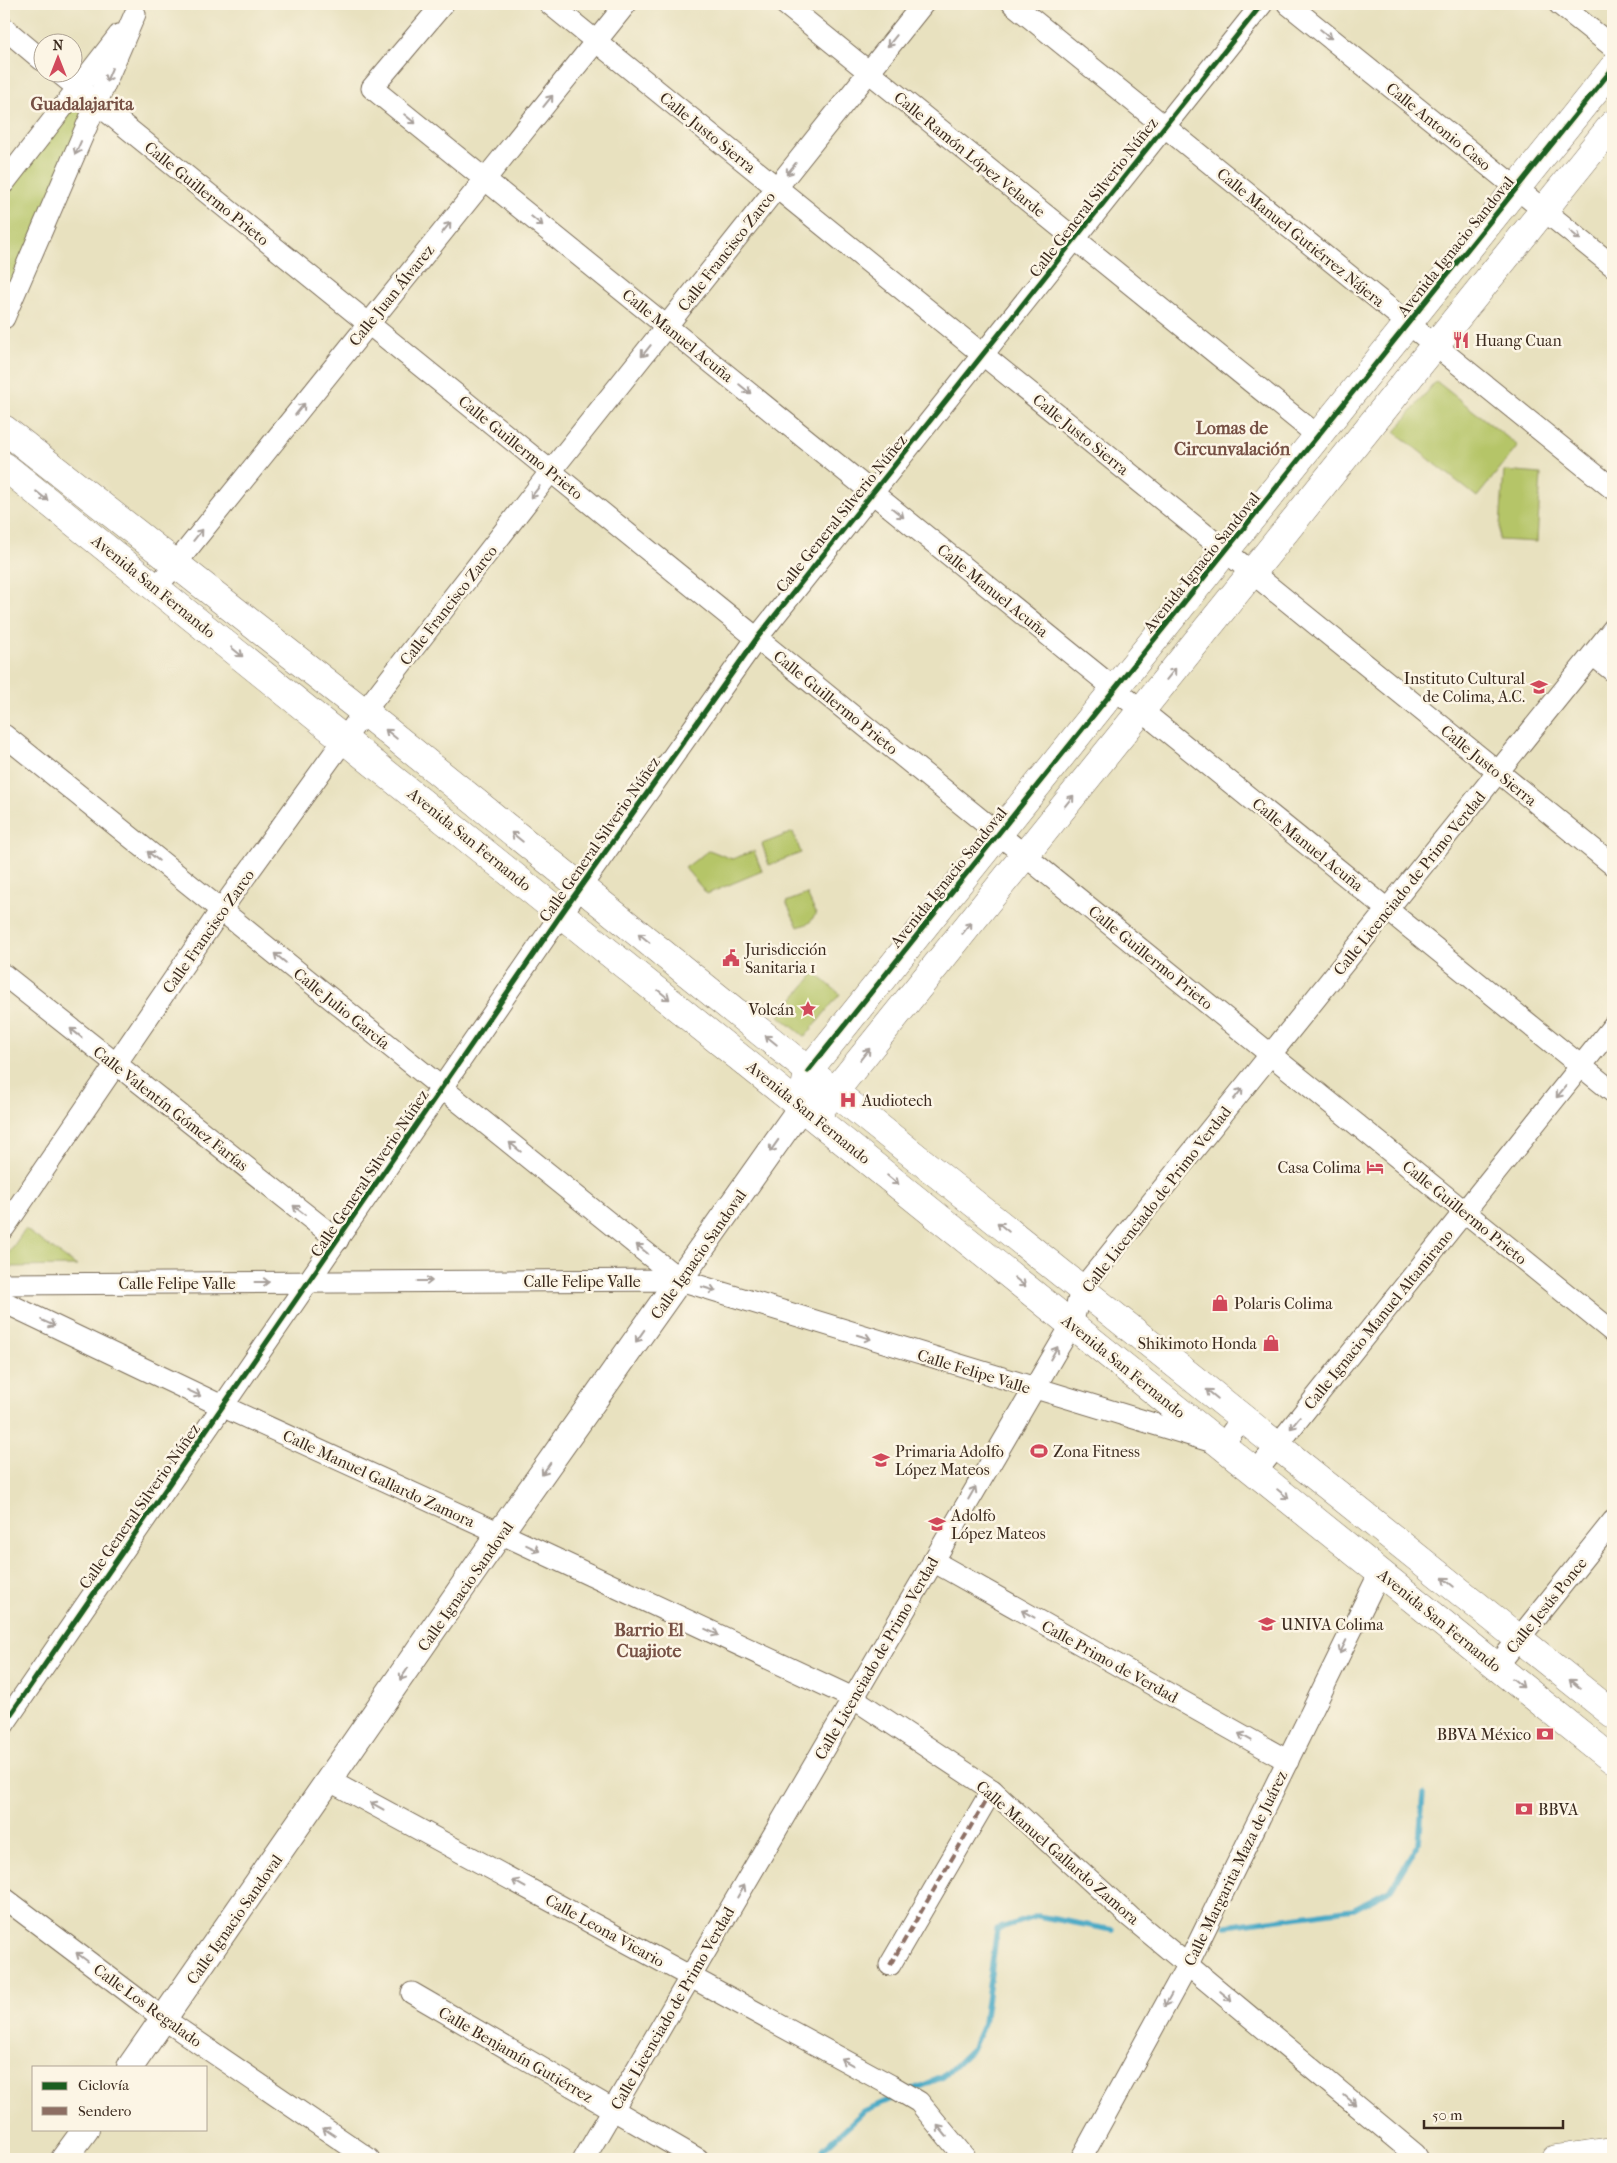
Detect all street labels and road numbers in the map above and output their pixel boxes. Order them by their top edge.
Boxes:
street label: Calle Antonio Caso [1383,78,1495,174]
street label: Calle Justo Sierra [656,88,760,177]
street label: Calle Ramón López Velarde [890,88,1049,221]
street label: Calle General Silverio Núñez [1025,114,1162,281]
street label: Calle Guillermo Prieto [141,137,273,249]
street label: Calle Manuel Gutiérrez Nájera [1213,164,1389,311]
street label: Avenida Ignacio Sandoval [1392,172,1518,321]
street label: Calle Francisco Zarco [674,188,779,315]
street label: Calle Juan Álvarez [344,240,438,350]
street label: Calle Manuel Acuña [618,285,737,386]
street label: Calle Justo Sierra [1029,390,1133,479]
street label: Calle Guillermo Prieto [455,391,587,503]
street label: Calle General Silverio Núñez [772,431,911,596]
street label: Avenida Ignacio Sandoval [1138,488,1264,637]
street label: Avenida San Fernando [87,530,219,642]
street label: Calle Manuel Acuña [933,540,1052,641]
street label: Calle Francisco Zarco [396,542,501,669]
street label: Calle Guillermo Prieto [770,646,902,758]
street label: Calle Justo Sierra [1437,721,1541,810]
street label: Calle General Silverio Núñez [535,753,664,926]
street label: Avenida San Fernando [403,783,535,895]
street label: Calle Licenciado de Primo Verdad [1329,787,1490,979]
street label: Calle Manuel Acuña [1248,794,1367,895]
street label: Avenida Ignacio Sandoval [885,803,1011,952]
street label: Calle Francisco Zarco [159,866,258,997]
street label: Calle Guillermo Prieto [1085,901,1217,1013]
street label: Calle Julio García [290,964,394,1053]
street label: Calle Valentín Gómez Farías [89,1042,252,1175]
street label: Avenida San Fernando [742,1056,874,1168]
street label: Calle General Silverio Núñez [306,1086,433,1260]
street label: Calle Licenciado de Primo Verdad [1078,1102,1235,1296]
street label: Calle Guillermo Prieto [1399,1156,1531,1268]
street label: Calle Ignacio Sandoval [646,1185,751,1323]
street label: Calle Ignacio Manuel Altamirano [1300,1225,1457,1413]
street label: Calle Felipe Valle [523,1272,641,1291]
street label: Calle Felipe Valle [118,1274,236,1293]
street label: Avenida San Fernando [1057,1310,1189,1422]
street label: Calle Felipe Valle [915,1345,1033,1398]
street label: Calle General Silverio Núñez [75,1420,204,1593]
street label: Calle Manuel Gallardo Zamora [280,1426,478,1532]
street label: Calle Ignacio Sandoval [413,1517,518,1655]
street label: Calle Licenciado de Primo Verdad [810,1553,943,1763]
street label: Calle Jesús Ponce [1502,1554,1591,1657]
street label: Avenida San Fernando [1373,1564,1505,1676]
street label: Calle Primo de Verdad [1038,1616,1182,1707]
street label: Calle Margarita Maza de Juárez [1180,1767,1291,1969]
street label: Calle Manuel Gallardo Zamora [972,1776,1143,1929]
street label: Calle Ignacio Sandoval [182,1850,287,1988]
street label: Calle Leona Vicario [542,1890,668,1971]
street label: Calle Licenciado de Primo Verdad [606,1903,739,2113]
street label: Calle Los Regalado [90,1960,206,2051]
street label: Calle Benjamín Gutiérrez [435,2002,596,2106]

